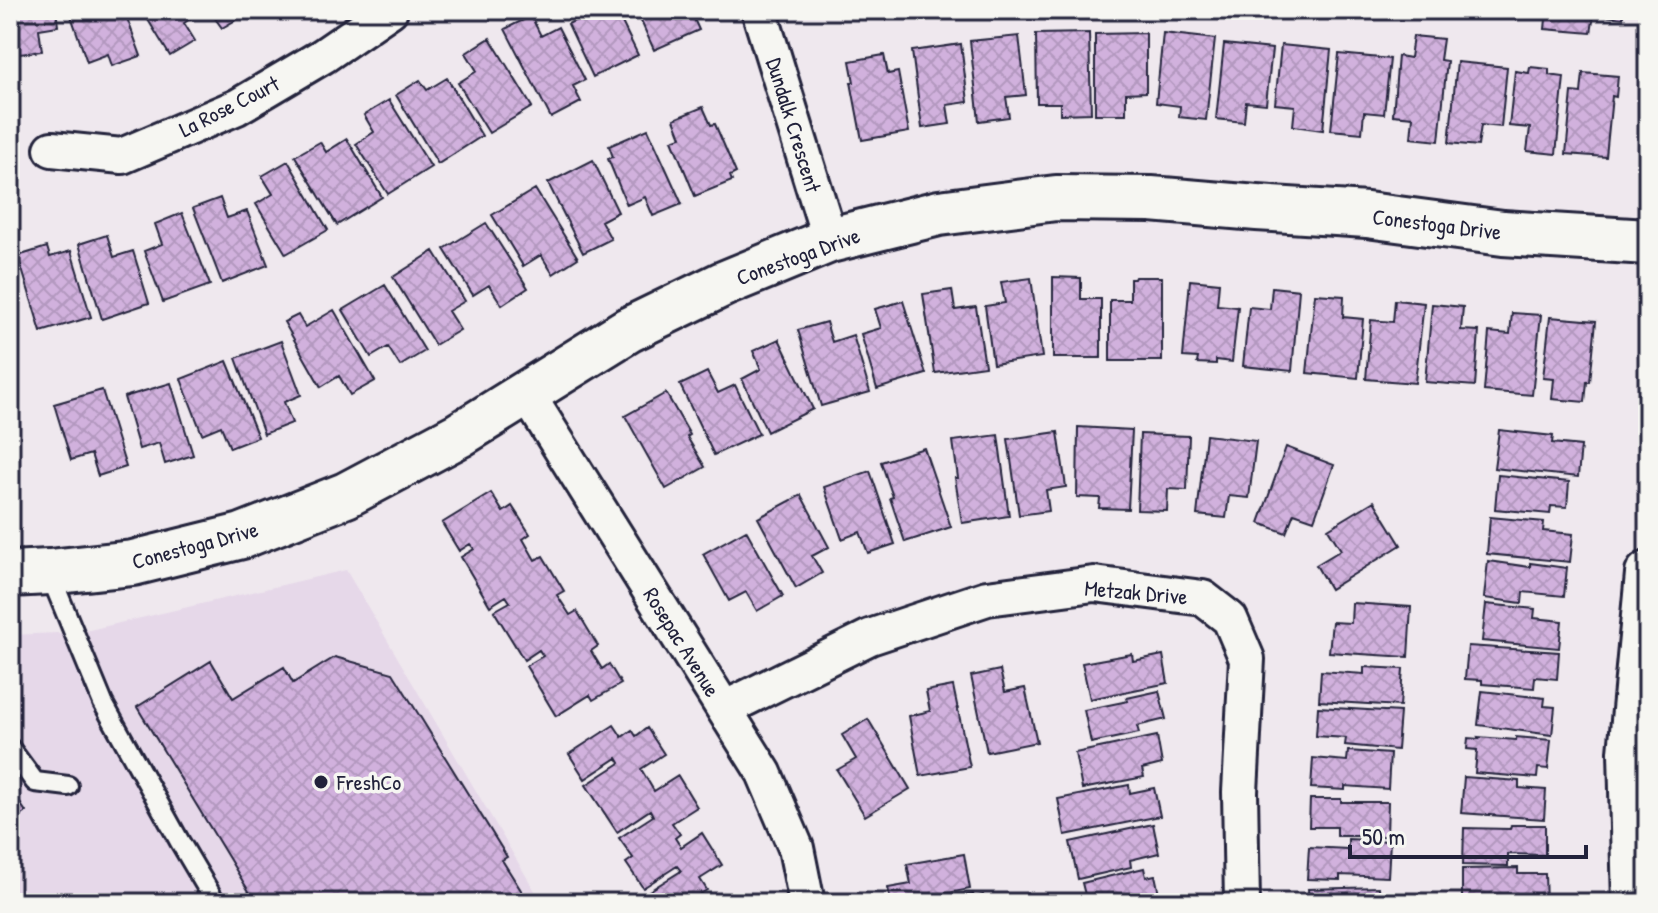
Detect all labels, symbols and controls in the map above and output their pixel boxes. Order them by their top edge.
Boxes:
street label: Dundalk Crescent [759,54,829,196]
street label: La Rose Court [174,68,285,144]
street label: Conestoga Drive [1371,201,1503,247]
street label: Conestoga Drive [732,220,864,292]
street label: Conestoga Drive [129,514,262,576]
street label: Metzak Drive [1083,573,1189,611]
street label: Rosepac Avenue [637,582,728,703]
place label: FreshCo [336,767,401,797]
marker: FreshCo [312,773,330,791]
scale bar [1350,809,1586,859]
text: 50 m [1362,820,1405,852]

